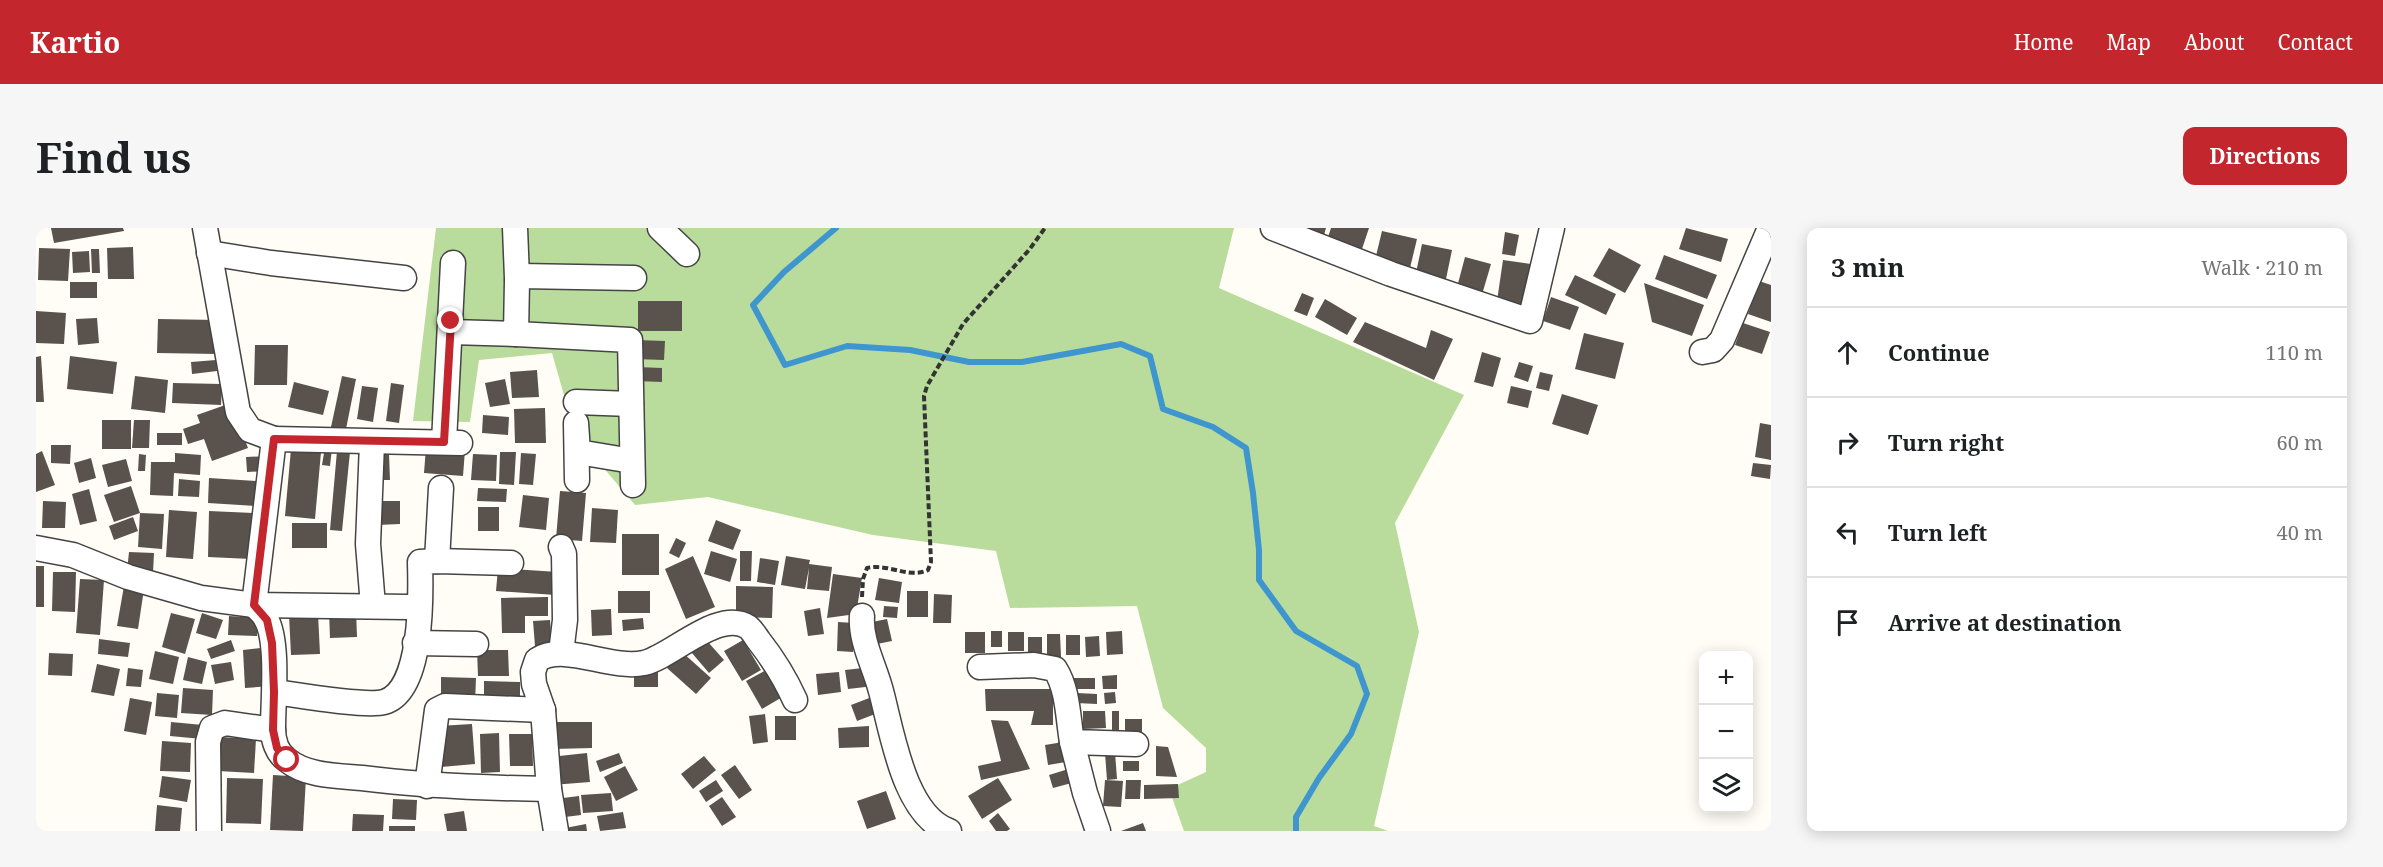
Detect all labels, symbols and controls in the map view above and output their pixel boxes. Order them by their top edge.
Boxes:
text: Kartio [30,23,120,61]
text: Home [2014,28,2074,56]
text: Map [2107,28,2151,56]
text: About [2184,28,2245,56]
text: Contact [2278,28,2353,56]
button: Directions [2183,127,2347,185]
text: Find us [36,128,191,185]
text: 3 min [1831,249,1905,285]
text: Walk · 210 m [2201,254,2323,281]
route end [437,307,463,333]
icon: ahead [1831,336,1864,369]
text: Continue [1888,337,1990,367]
text: 110 m [2265,339,2323,366]
icon: right [1831,426,1864,459]
text: Turn right [1888,427,2004,457]
text: 60 m [2277,429,2323,456]
icon: left [1831,516,1864,549]
text: Turn left [1888,517,1987,547]
text: 40 m [2277,519,2323,546]
icon: arrive [1831,606,1864,639]
text: Arrive at destination [1888,607,2122,637]
map controls [1699,651,1753,813]
button: + [1699,651,1753,705]
button: − [1699,705,1753,759]
route start [273,746,299,772]
button: layers [1699,759,1753,813]

